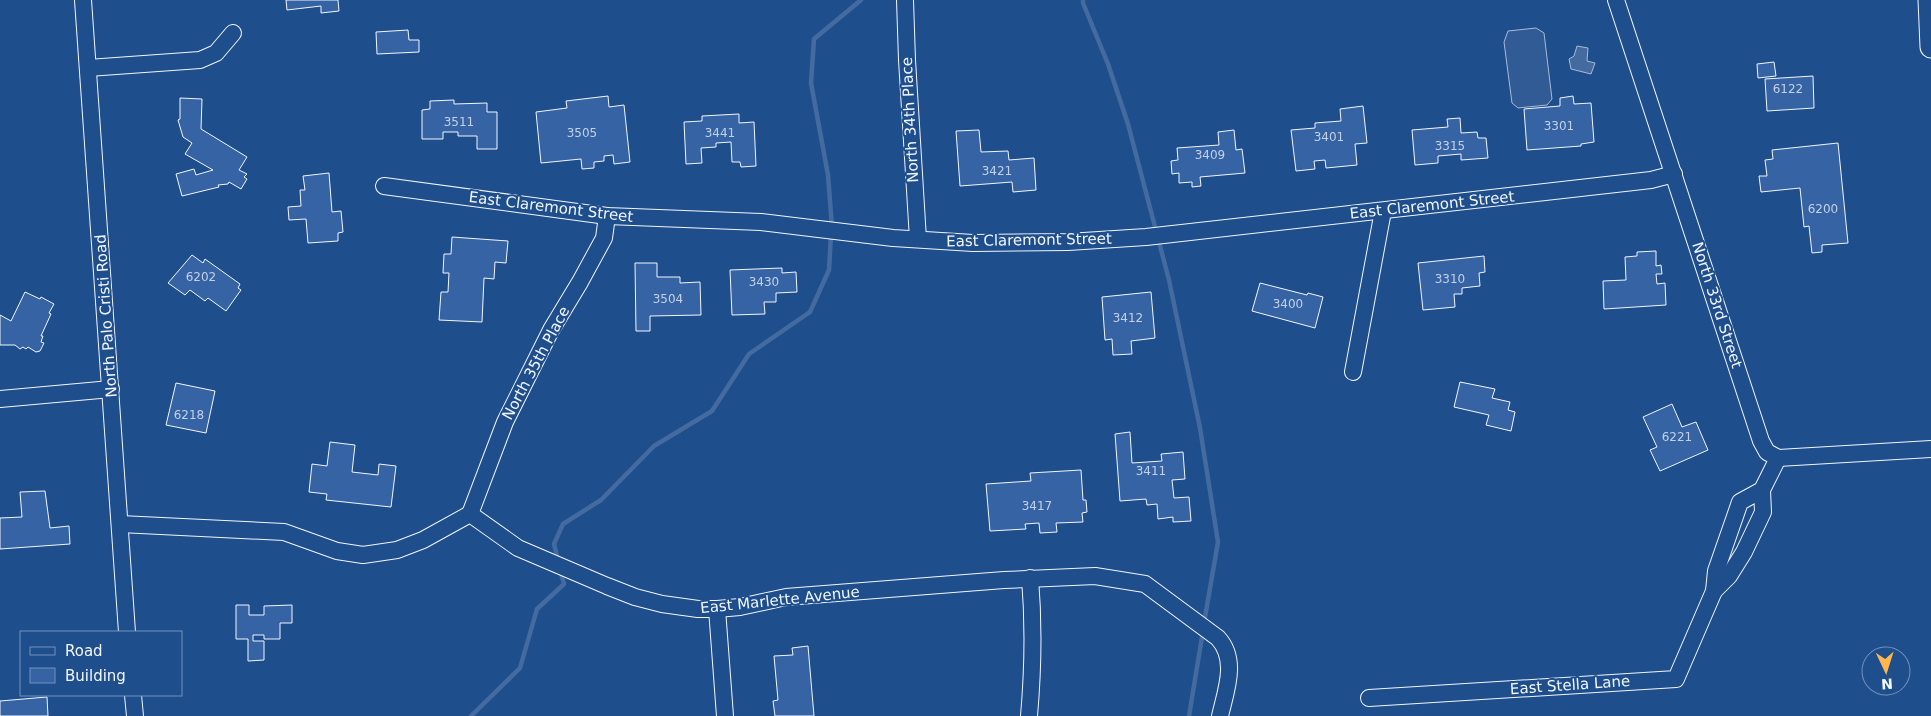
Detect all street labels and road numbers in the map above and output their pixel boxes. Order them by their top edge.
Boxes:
street label: North 34th Place [898,57,922,183]
street label: East Claremont Street [1349,187,1515,223]
street label: East Claremont Street [468,188,634,226]
street label: East Claremont Street [946,230,1112,250]
street label: North Palo Cristi Road [91,234,121,398]
street label: North 33rd Street [1688,240,1746,370]
street label: North 35th Place [499,303,573,423]
street label: East Marlette Avenue [699,583,861,617]
street label: East Stella Lane [1509,672,1631,698]

